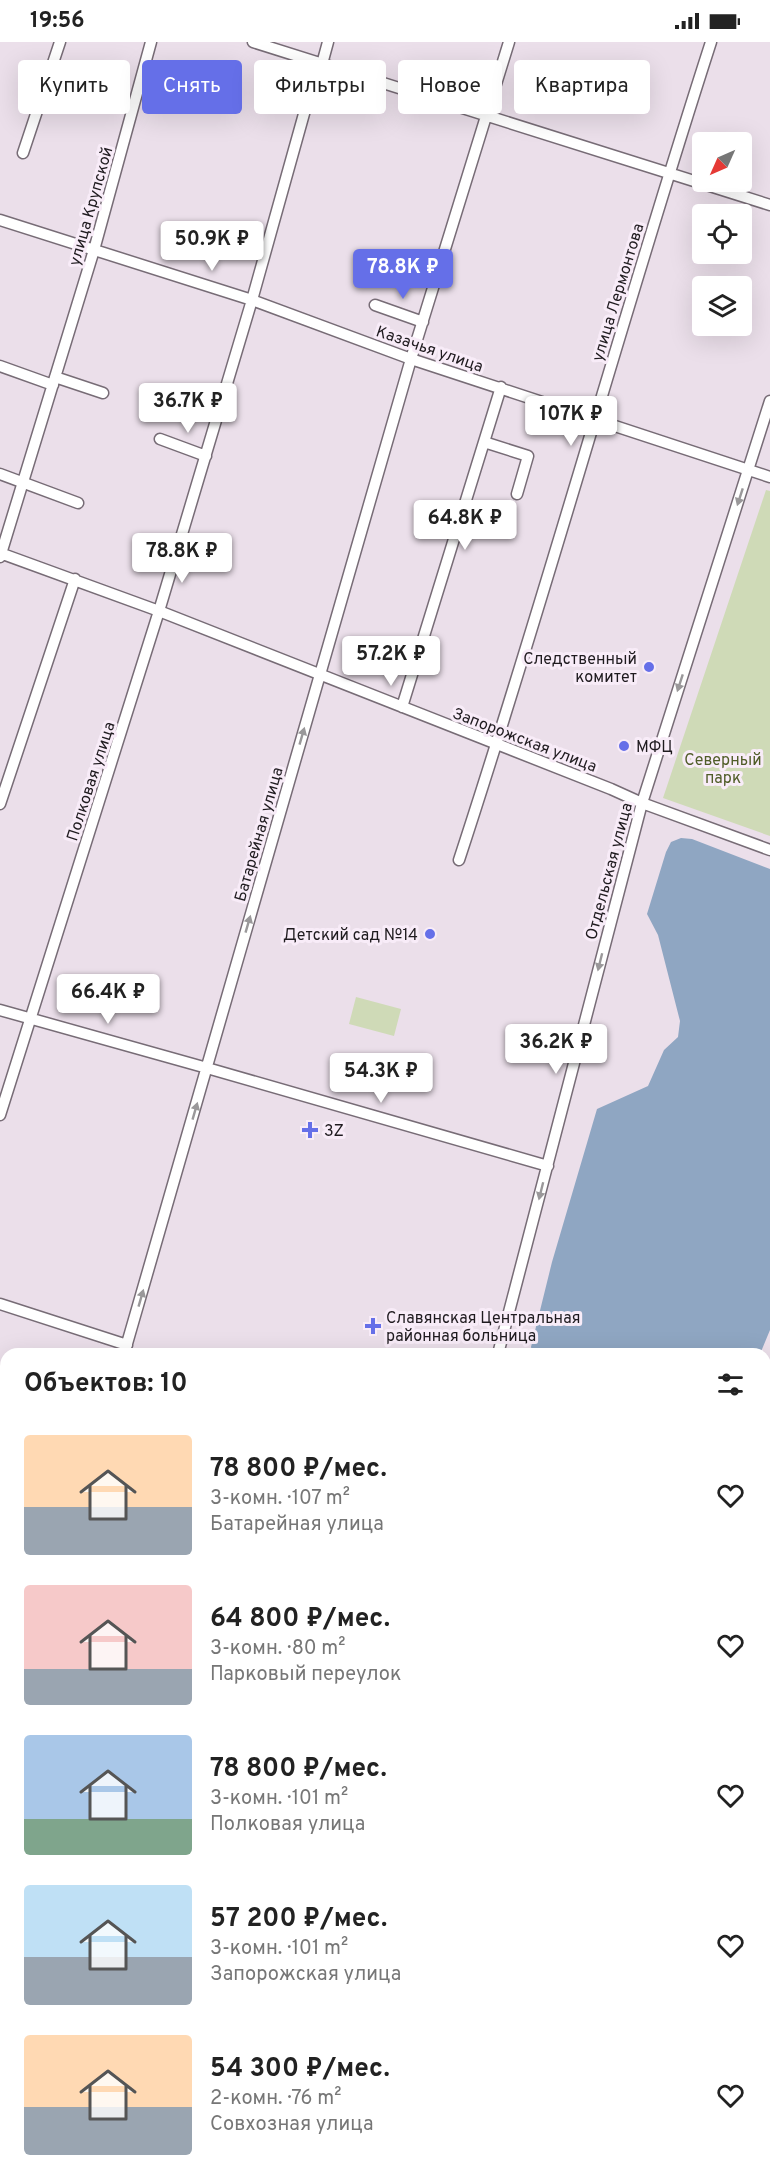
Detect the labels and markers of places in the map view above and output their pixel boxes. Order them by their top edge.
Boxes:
pin: 50.9K ₽ [157,221,267,272]
pin: 78.8K ₽ [348,249,458,300]
pin: 36.7K ₽ [133,383,243,434]
pin: 107K ₽ [522,396,620,447]
pin: 64.8K ₽ [410,500,520,551]
pin: 78.8K ₽ [127,533,237,584]
pin: 57.2K ₽ [336,636,446,687]
place label: Следственный комитет [523,650,637,688]
marker: Следственный комитет [642,660,656,674]
place label: МФЦ [636,738,673,758]
marker: МФЦ [617,739,631,753]
place label: Детский сад №14 [283,926,418,946]
marker: Детский сад №14 [423,927,437,941]
pin: 66.4K ₽ [53,974,163,1025]
pin: 36.2K ₽ [501,1024,611,1075]
pin: 54.3K ₽ [326,1053,436,1104]
marker: 3Z [301,1121,319,1139]
place label: 3Z [324,1122,344,1142]
place label: Славянская Центральная районная больница [386,1309,581,1347]
marker: Славянская Центральная районная больница [364,1317,382,1335]

